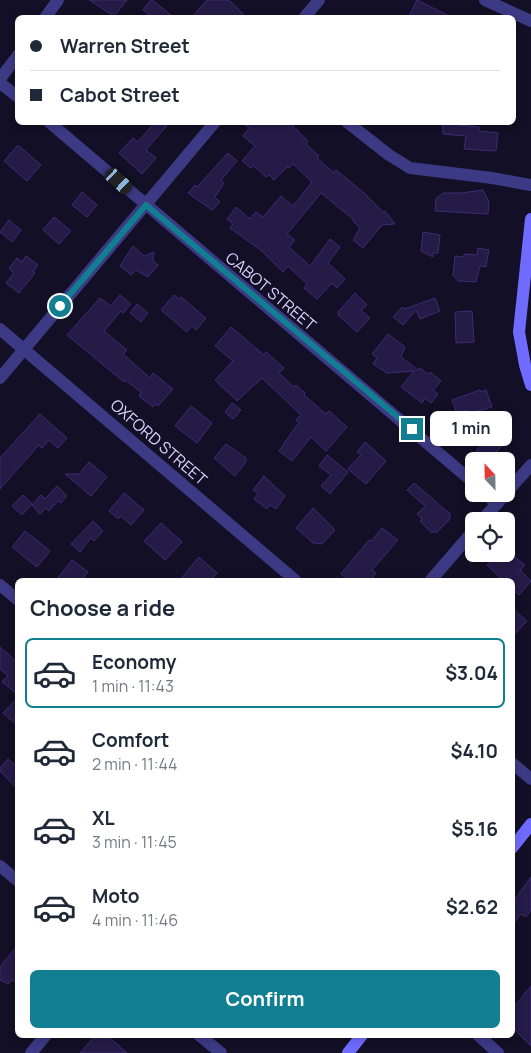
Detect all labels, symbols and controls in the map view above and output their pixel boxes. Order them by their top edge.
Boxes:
text: Warren Street [60,33,190,59]
text: Cabot Street [60,82,180,108]
car [102,165,135,197]
street label: CABOT STREET [221,247,321,336]
route start [49,295,71,317]
street label: OXFORD STREET [106,394,212,490]
callout: 1 min [430,412,512,446]
text: 1 min [451,417,491,439]
route end [401,418,423,440]
north arrow [465,452,515,502]
map controls [465,452,515,562]
button: locate [465,512,515,562]
text: Choose a ride [30,593,175,623]
text: Economy [92,649,176,675]
icon: car [32,651,77,696]
text: $3.04 [445,660,498,686]
text: 1 min · 11:43 [92,675,174,697]
text: Comfort [92,727,169,753]
icon: car [32,729,77,774]
text: $4.10 [451,738,498,764]
text: 2 min · 11:44 [92,753,177,775]
text: XL [92,805,115,831]
icon: car [32,807,77,852]
text: $5.16 [451,816,498,842]
text: 3 min · 11:45 [92,831,177,853]
text: Moto [92,883,139,909]
icon: car [32,885,77,930]
text: $2.62 [446,894,498,920]
text: 4 min · 11:46 [92,909,178,931]
button: Confirm [30,970,500,1028]

